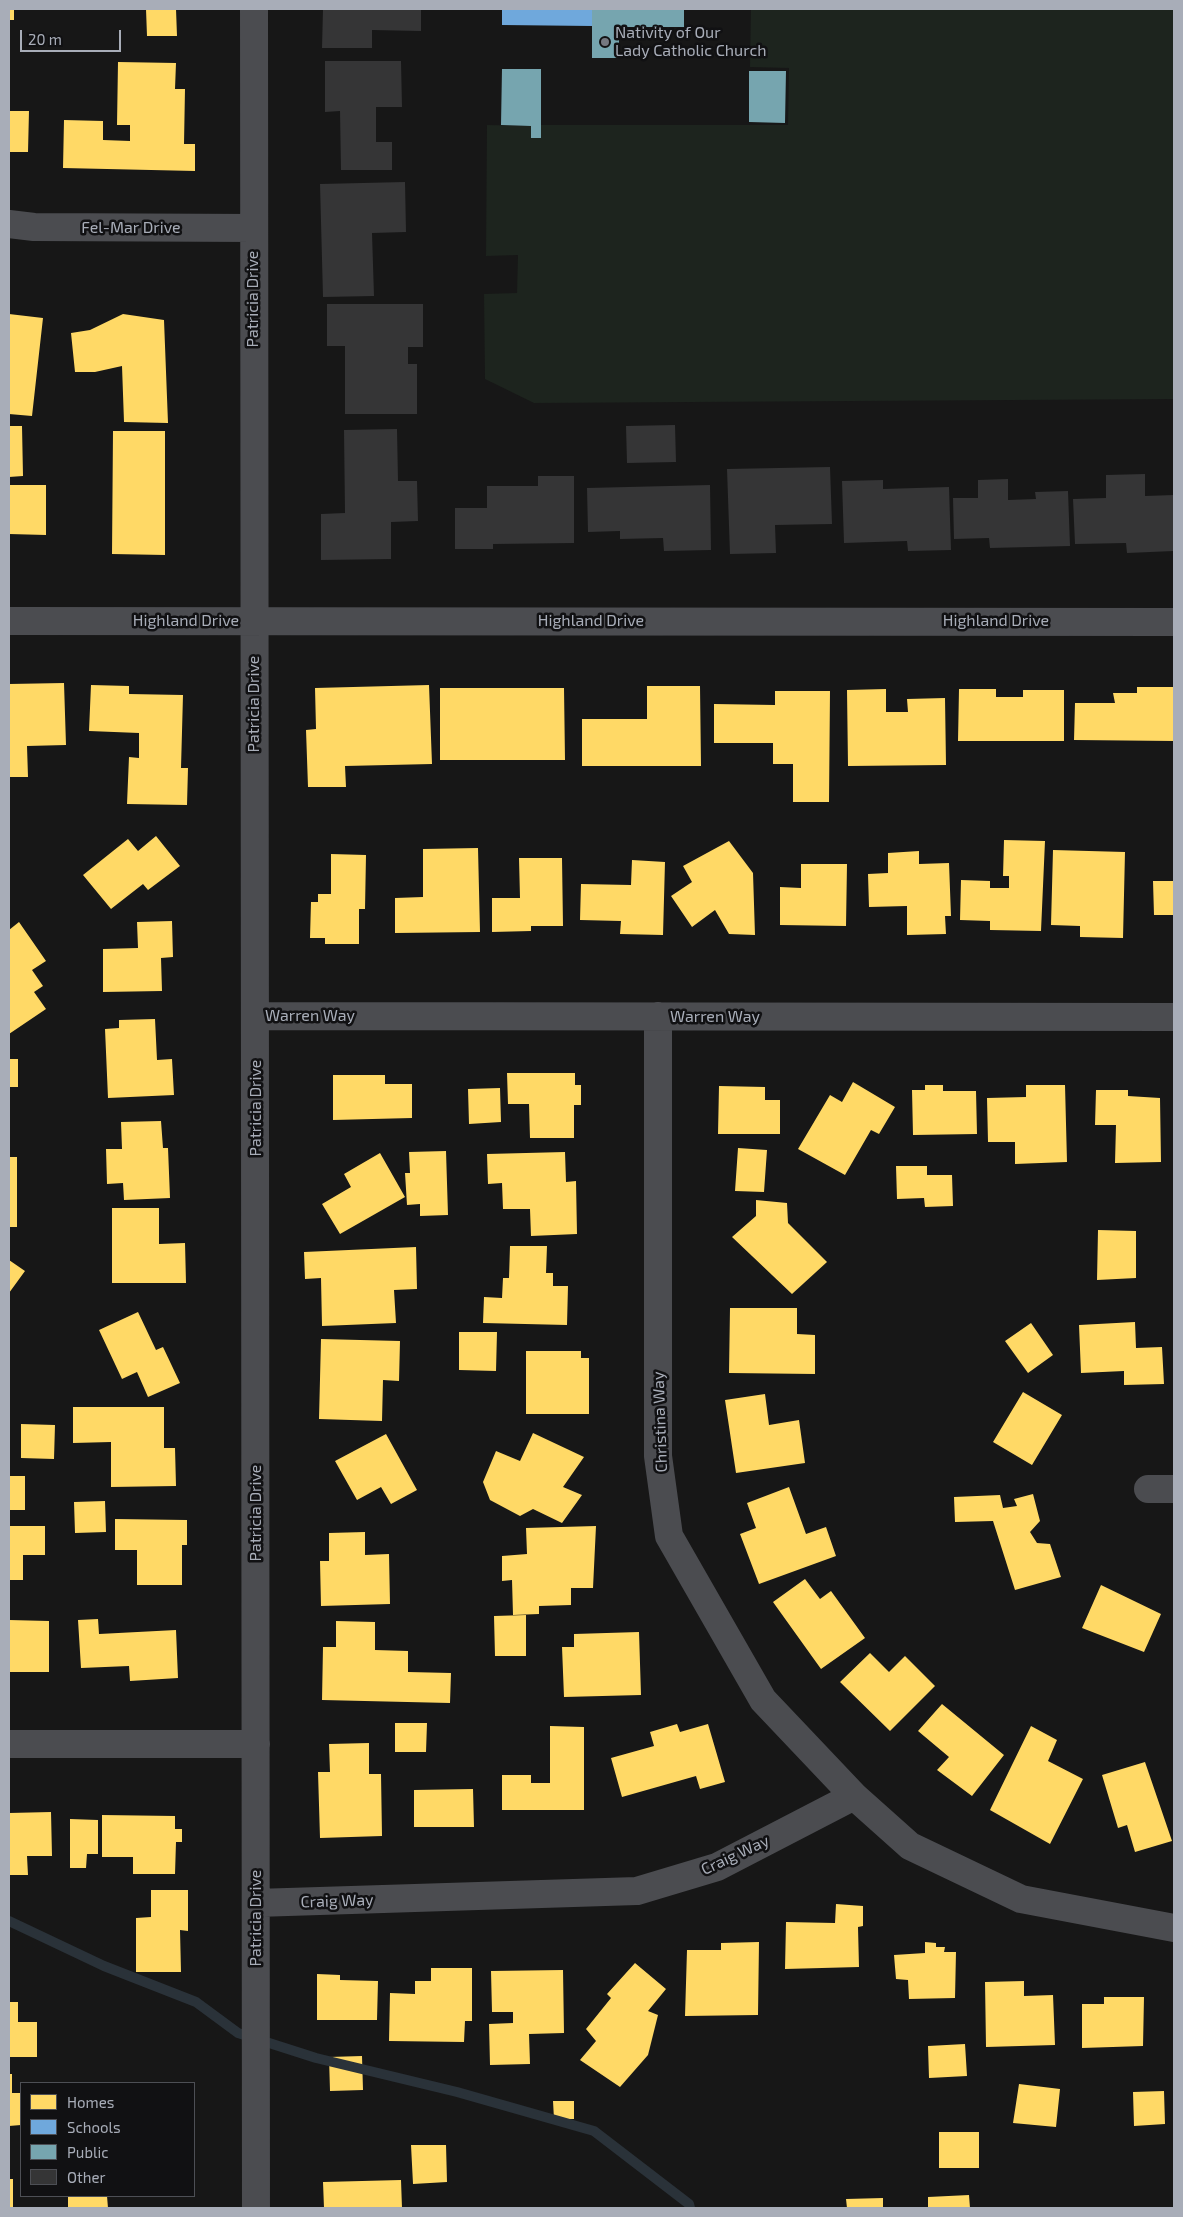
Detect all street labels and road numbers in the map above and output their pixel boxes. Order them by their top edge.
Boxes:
street label: Fel-Mar Drive [81,218,181,238]
street label: Patricia Drive [243,251,263,347]
street label: Highland Drive [133,611,239,631]
street label: Highland Drive [538,611,644,631]
street label: Highland Drive [943,611,1049,631]
street label: Patricia Drive [244,656,264,752]
street label: Warren Way [265,1006,355,1026]
street label: Warren Way [670,1007,760,1027]
street label: Patricia Drive [246,1060,266,1156]
street label: Christina Way [649,1371,671,1473]
street label: Patricia Drive [246,1465,266,1561]
street label: Craig Way [698,1831,772,1879]
street label: Patricia Drive [246,1870,266,1966]
street label: Craig Way [300,1890,374,1912]

